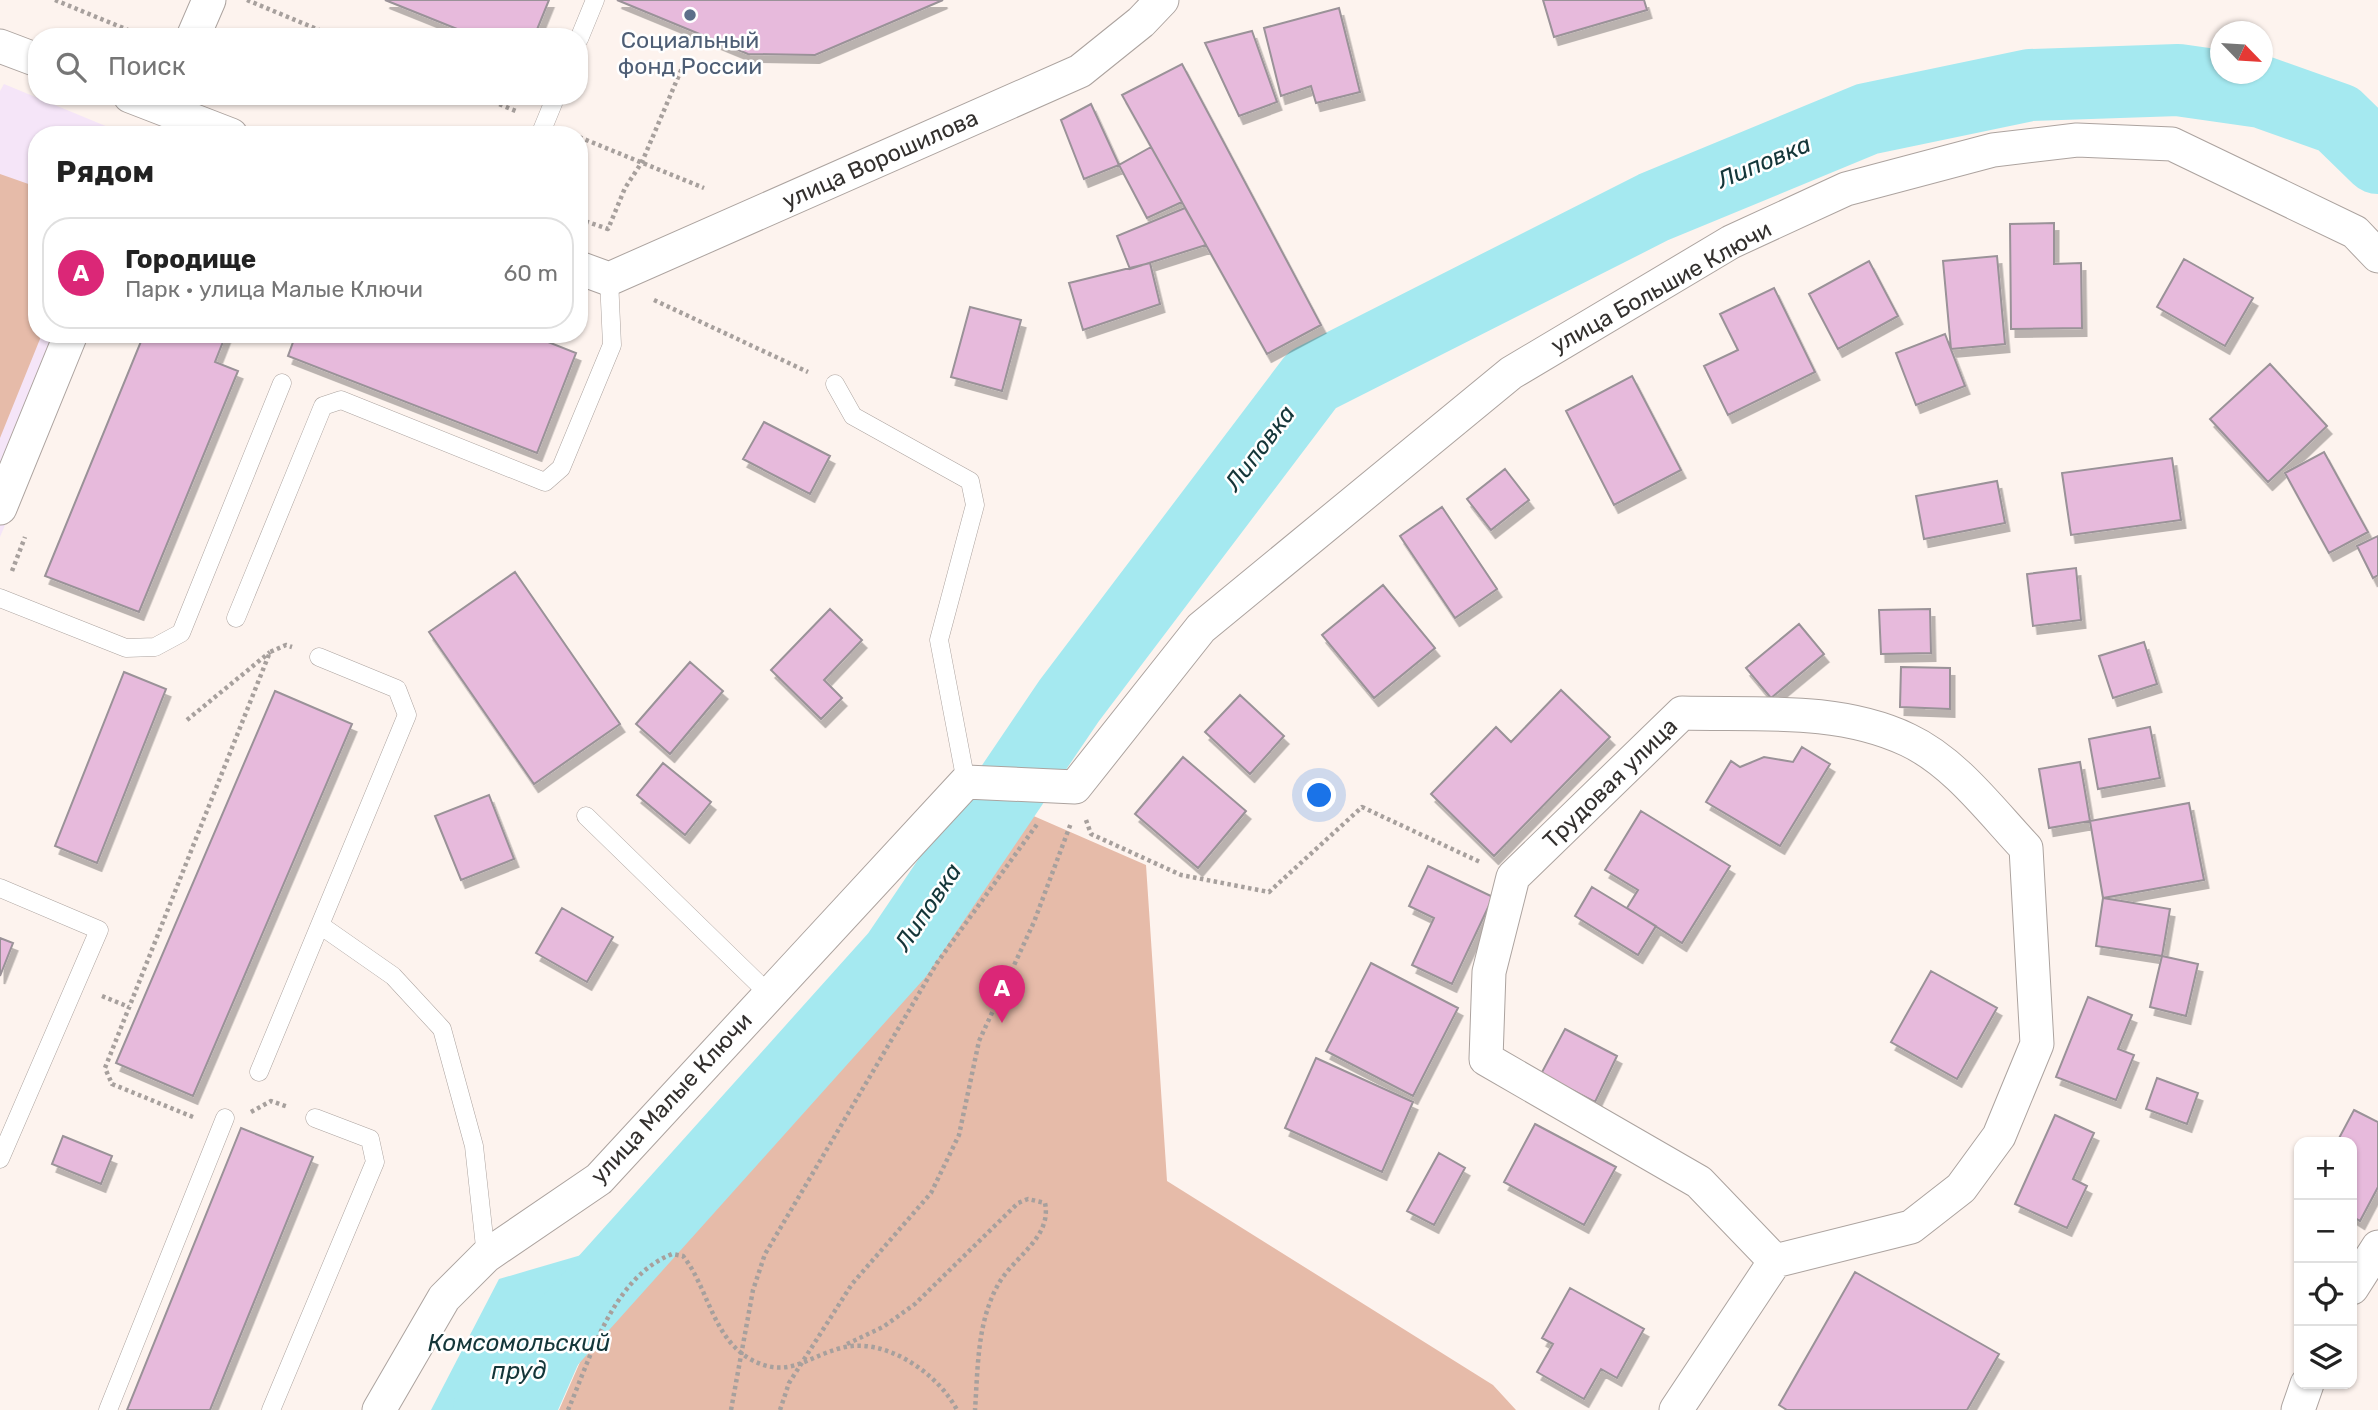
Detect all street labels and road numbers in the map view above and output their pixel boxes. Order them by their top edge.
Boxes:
street label: улица Ворошилова [778,103,982,215]
street label: улица Большие Ключи [1546,215,1776,359]
street label: Трудовая улица [1537,712,1683,854]
street label: улица Малые Ключи [584,1007,758,1189]

